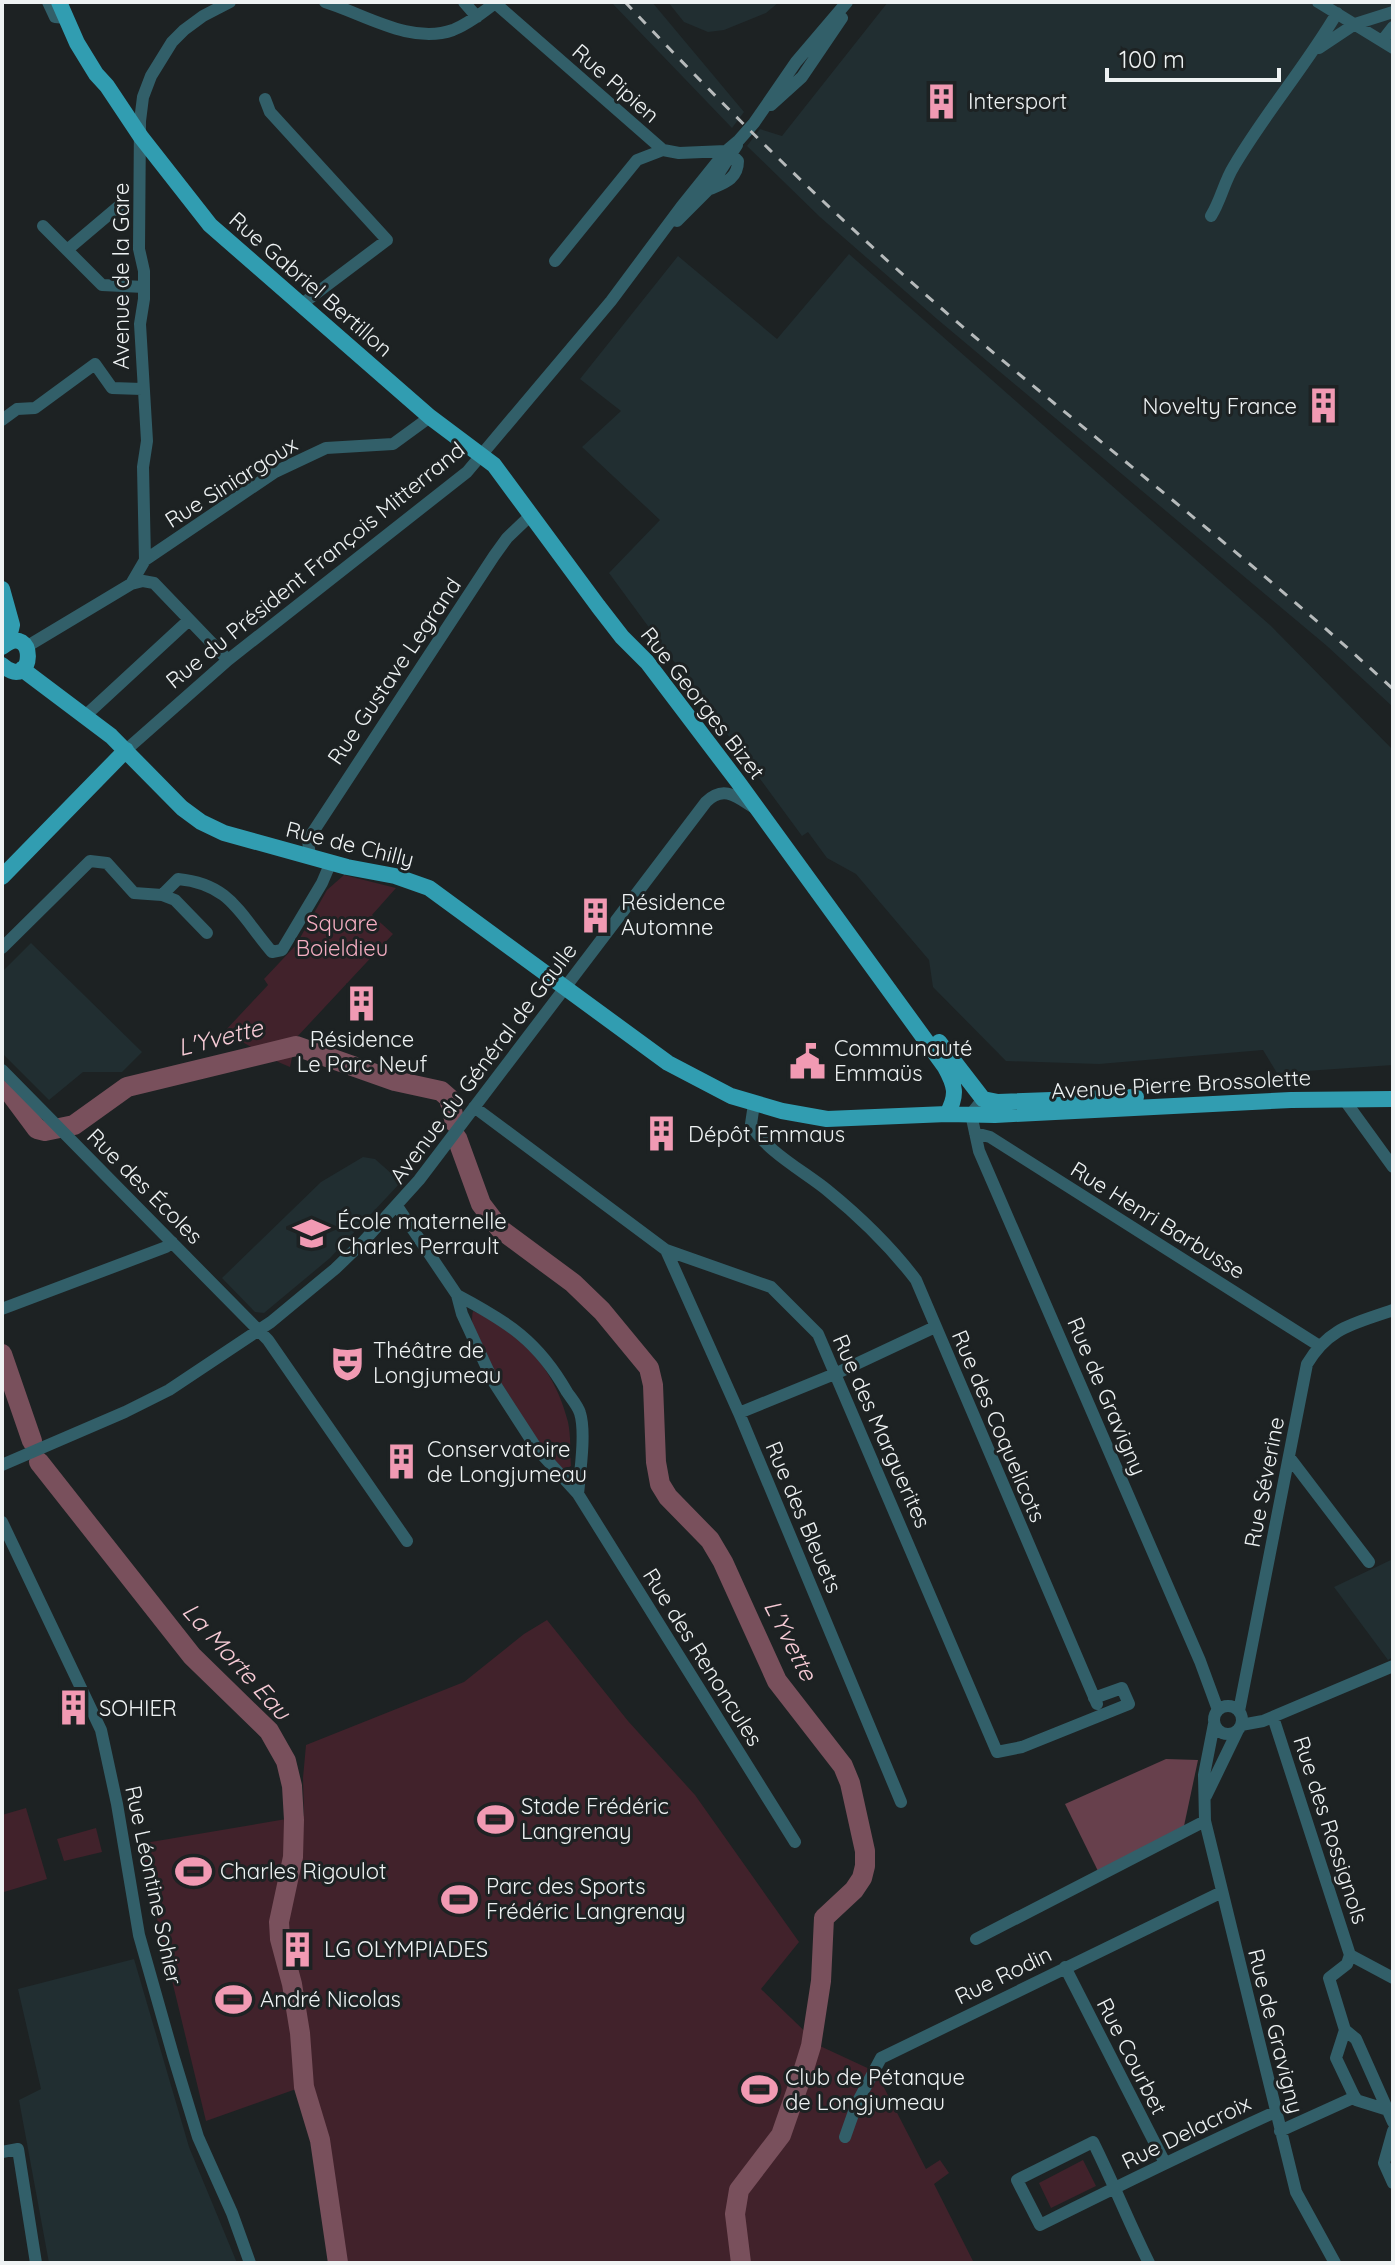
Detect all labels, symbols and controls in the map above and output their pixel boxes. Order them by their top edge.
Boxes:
scale bar [1107,32,1279,82]
street label: Rue Pipien [567,38,665,128]
text: 100 m [1119,44,1185,74]
building icon: Intersport [923,82,961,120]
place label: Intersport [968,87,1067,115]
street label: Avenue de la Gare [107,183,135,369]
street label: Rue Gabriel Bertillon [223,205,399,363]
building icon: Novelty France [1304,387,1342,425]
place label: Novelty France [1143,392,1297,420]
street label: Rue Siniargoux [159,430,303,534]
street label: Rue du Président François Mitterrand [160,436,470,694]
street label: Rue Gustave Legrand [321,572,467,770]
street label: Rue Georges Bizet [635,621,771,785]
street label: Rue de Chilly [283,815,417,873]
place label: Résidence Automne [621,888,725,941]
building icon: Résidence Automne [576,896,614,934]
park label: Square Boieldieu [296,909,388,962]
street label: Avenue du Général de Gaulle [383,937,583,1189]
building icon: Résidence Le Parc Neuf [343,984,381,1022]
water label: L'Yvette [174,1012,267,1062]
place label: Résidence Le Parc Neuf [297,1025,427,1078]
place label: Communauté Emmaüs [834,1034,972,1087]
public building icon: Communauté Emmaüs [789,1042,827,1080]
street label: Avenue Pierre Brossolette [1050,1063,1312,1105]
building icon: Dépôt Emmaus [643,1115,681,1153]
place label: Dépôt Emmaus [688,1120,845,1148]
street label: Rue des Écoles [81,1122,209,1250]
street label: Rue Henri Barbusse [1065,1155,1251,1285]
place label: École maternelle Charles Perrault [337,1207,507,1260]
school or university icon: École maternelle Charles Perrault [292,1215,330,1253]
street label: Rue de Gravigny [1061,1313,1153,1479]
street label: Rue des Coquelicots [946,1326,1052,1526]
street label: Rue des Marguerites [827,1330,937,1532]
place label: Théâtre de Longjumeau [373,1336,501,1389]
theatre icon: Théâtre de Longjumeau [328,1344,366,1382]
street label: Rue Séverine [1238,1414,1290,1550]
place label: Conservatoire de Longjumeau [427,1435,587,1488]
street label: Rue des Bleuets [759,1437,849,1597]
building icon: Conservatoire de Longjumeau [382,1443,420,1481]
street label: Rue des Renoncules [637,1563,769,1751]
water label: L'Yvette [758,1595,825,1687]
water label: La Morte Eau [177,1596,298,1727]
building icon: SOHIER [54,1689,92,1727]
place label: SOHIER [99,1694,177,1722]
street label: Rue des Rossignols [1287,1732,1375,1928]
street label: Rue Léontine Sohier [119,1783,189,1988]
place label: Stade Frédéric Langrenay [521,1792,669,1845]
sports icon: Stade Frédéric Langrenay [476,1800,514,1838]
sports icon: Charles Rigoulot [175,1852,213,1890]
place label: Charles Rigoulot [220,1857,386,1885]
place label: Parc des Sports Frédéric Langrenay [486,1872,685,1925]
sports icon: Parc des Sports Frédéric Langrenay [441,1880,479,1918]
building icon: LG OLYMPIADES [279,1930,317,1968]
place label: LG OLYMPIADES [324,1935,488,1963]
street label: Rue Rodin [950,1940,1056,2010]
street label: Rue de Gravigny [1242,1946,1310,2116]
sports icon: André Nicolas [215,1980,253,2018]
place label: André Nicolas [260,1985,401,2013]
street label: Rue Courbet [1091,1993,1173,2119]
place label: Club de Pétanque de Longjumeau [785,2063,965,2116]
sports icon: Club de Pétanque de Longjumeau [740,2071,778,2109]
street label: Rue Delacroix [1117,2089,1255,2175]

